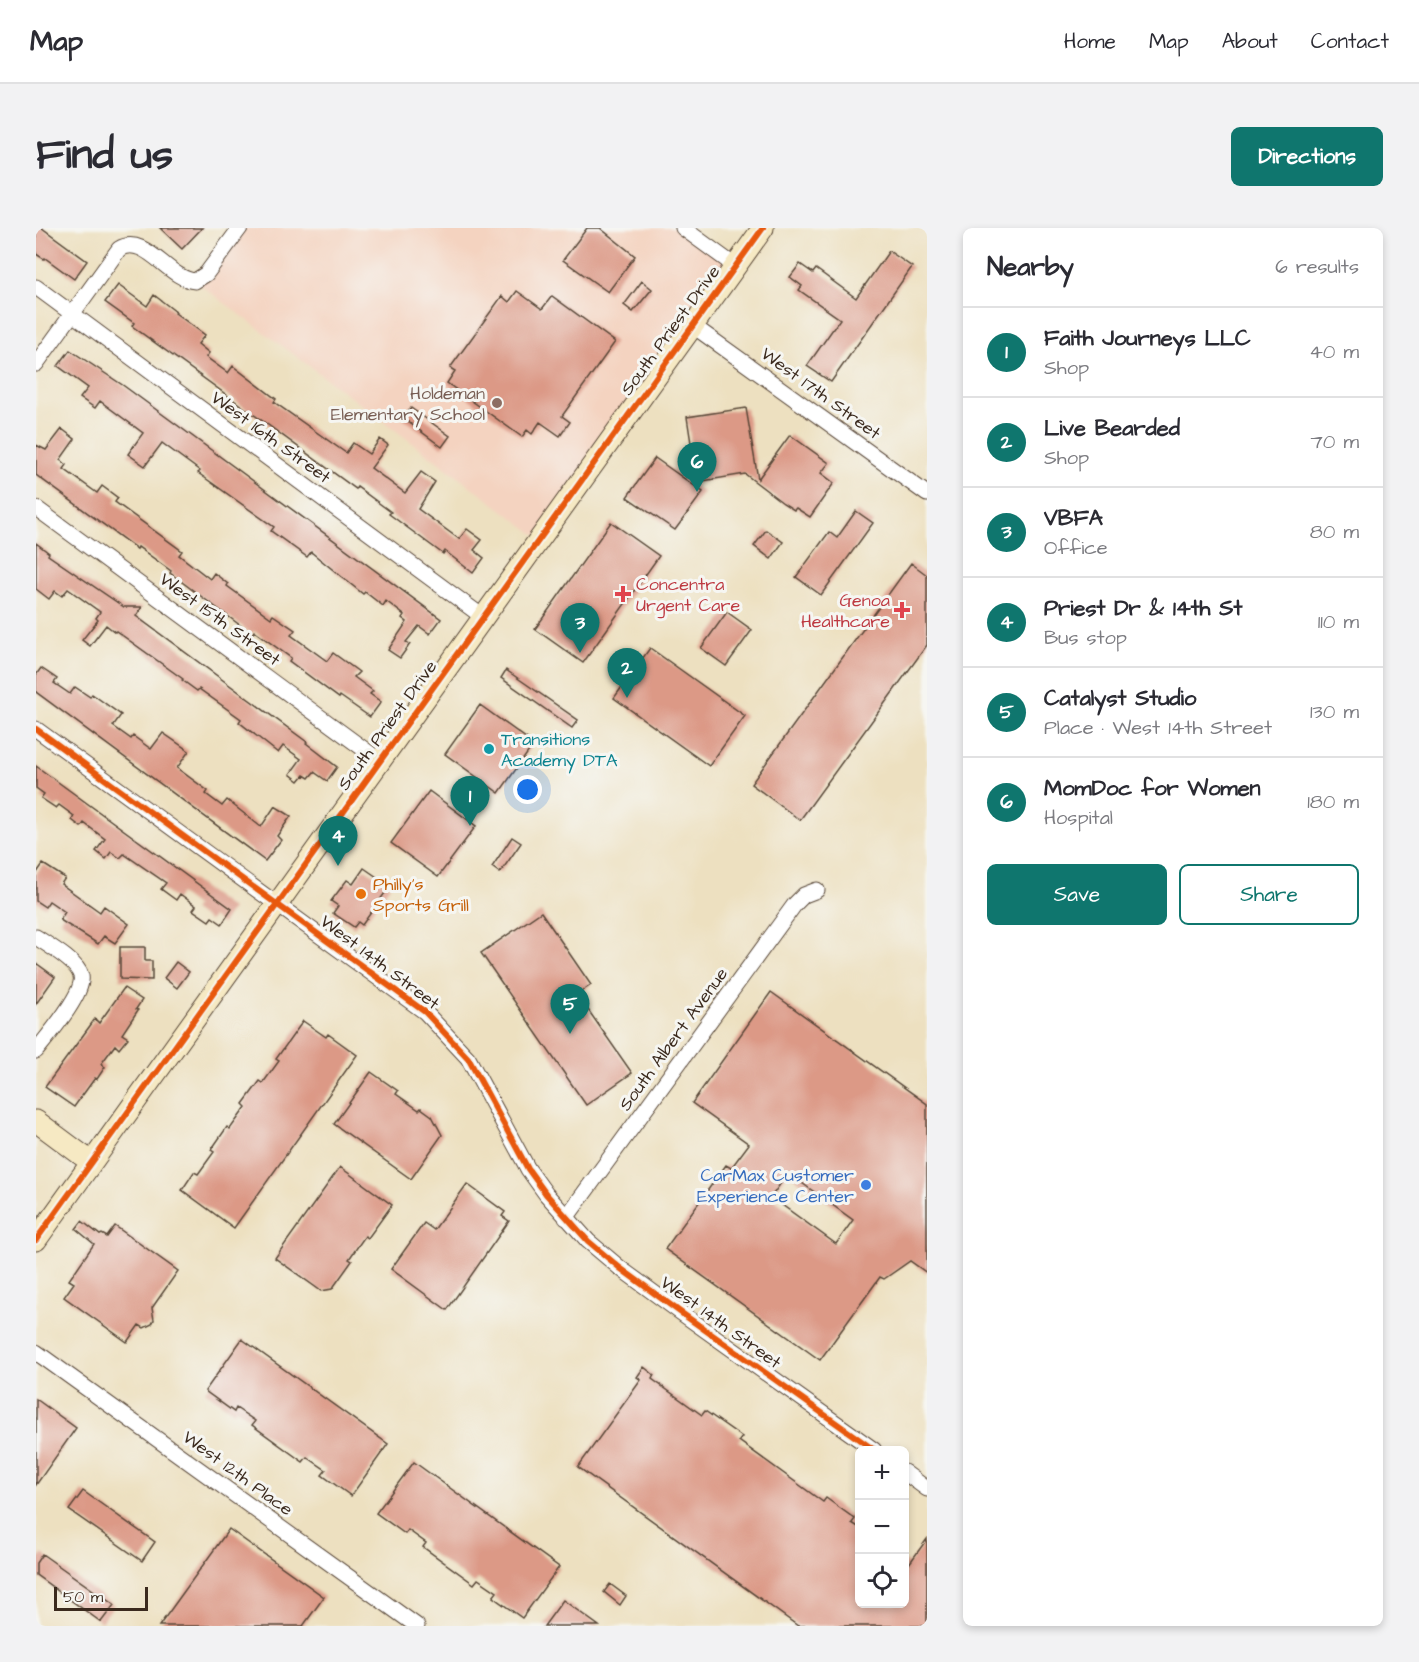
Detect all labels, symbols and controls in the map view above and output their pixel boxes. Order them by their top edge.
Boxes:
text: Map [30,22,83,61]
text: Home [1064,27,1116,56]
text: Map [1149,27,1189,56]
text: About [1222,27,1278,56]
text: Contact [1311,27,1389,56]
text: Find us [36,127,173,185]
button: Directions [1231,127,1383,186]
text: Nearby [987,249,1074,285]
text: 6 results [1275,253,1359,281]
street label: South Priest Drive [615,260,726,400]
text: Faith Journeys LLC [1044,323,1251,354]
text: 1 [1005,338,1008,366]
text: 40 m [1309,338,1359,366]
street label: West 17th Street [756,341,886,446]
text: Shop [1044,354,1089,382]
place label: Holdeman Elementary School [331,381,485,428]
street label: West 16th Street [206,385,336,490]
marker: Holdeman Elementary School [490,396,504,410]
text: Live Bearded [1044,413,1180,444]
text: 2 [1001,428,1012,456]
text: 70 m [1311,428,1359,456]
pin: 6 [678,442,716,492]
text: Shop [1044,444,1089,472]
text: VBFA [1044,503,1103,534]
text: 3 [1001,518,1012,546]
text: 80 m [1310,518,1359,546]
text: Office [1044,534,1108,562]
street label: West 15th Street [154,567,286,672]
place label: Concentra Urgent Care [636,572,740,619]
marker: Concentra Urgent Care [614,585,632,603]
place label: Genoa Healthcare [801,588,890,634]
text: Priest Dr & 14th St [1044,593,1242,624]
marker: Genoa Healthcare [895,603,909,617]
pin: 3 [560,604,600,653]
text: 4 [1000,608,1013,636]
text: 110 m [1318,608,1359,636]
text: Bus stop [1044,624,1127,652]
pin: 2 [608,648,646,698]
street label: South Priest Drive [332,655,443,795]
text: Catalyst Studio [1044,683,1196,714]
text: 5 [999,698,1014,726]
text: 130 m [1310,698,1359,726]
text: Place · West 14th Street [1044,714,1272,742]
place label: Transitions Academy DTA [501,727,618,774]
marker: Transitions Academy DTA [482,742,496,756]
text: MomDoc for Women [1044,773,1261,804]
your location [513,775,542,804]
pin: 1 [450,776,490,826]
text: 6 [1000,788,1013,816]
text: 180 m [1307,788,1359,816]
text: Hospital [1044,804,1113,832]
pin: 4 [318,816,358,866]
button: Save [987,864,1167,925]
button: Share [1179,864,1359,925]
place label: Philly's Sports Grill [373,872,469,918]
marker: Philly's Sports Grill [354,887,368,901]
street label: West 14th Street [315,909,445,1016]
street label: South Albert Avenue [613,962,734,1116]
pin: 5 [550,984,590,1034]
place label: CarMax Customer Experience Center [697,1163,854,1209]
marker: CarMax Customer Experience Center [859,1178,873,1192]
street label: West 14th Street [655,1270,787,1375]
street label: West 12th Place [177,1425,298,1522]
map controls [855,1446,909,1608]
button: + [855,1446,909,1500]
button: − [855,1500,909,1554]
button: locate [855,1554,909,1608]
scale bar [54,1584,148,1612]
text: 50 m [63,1586,103,1608]

